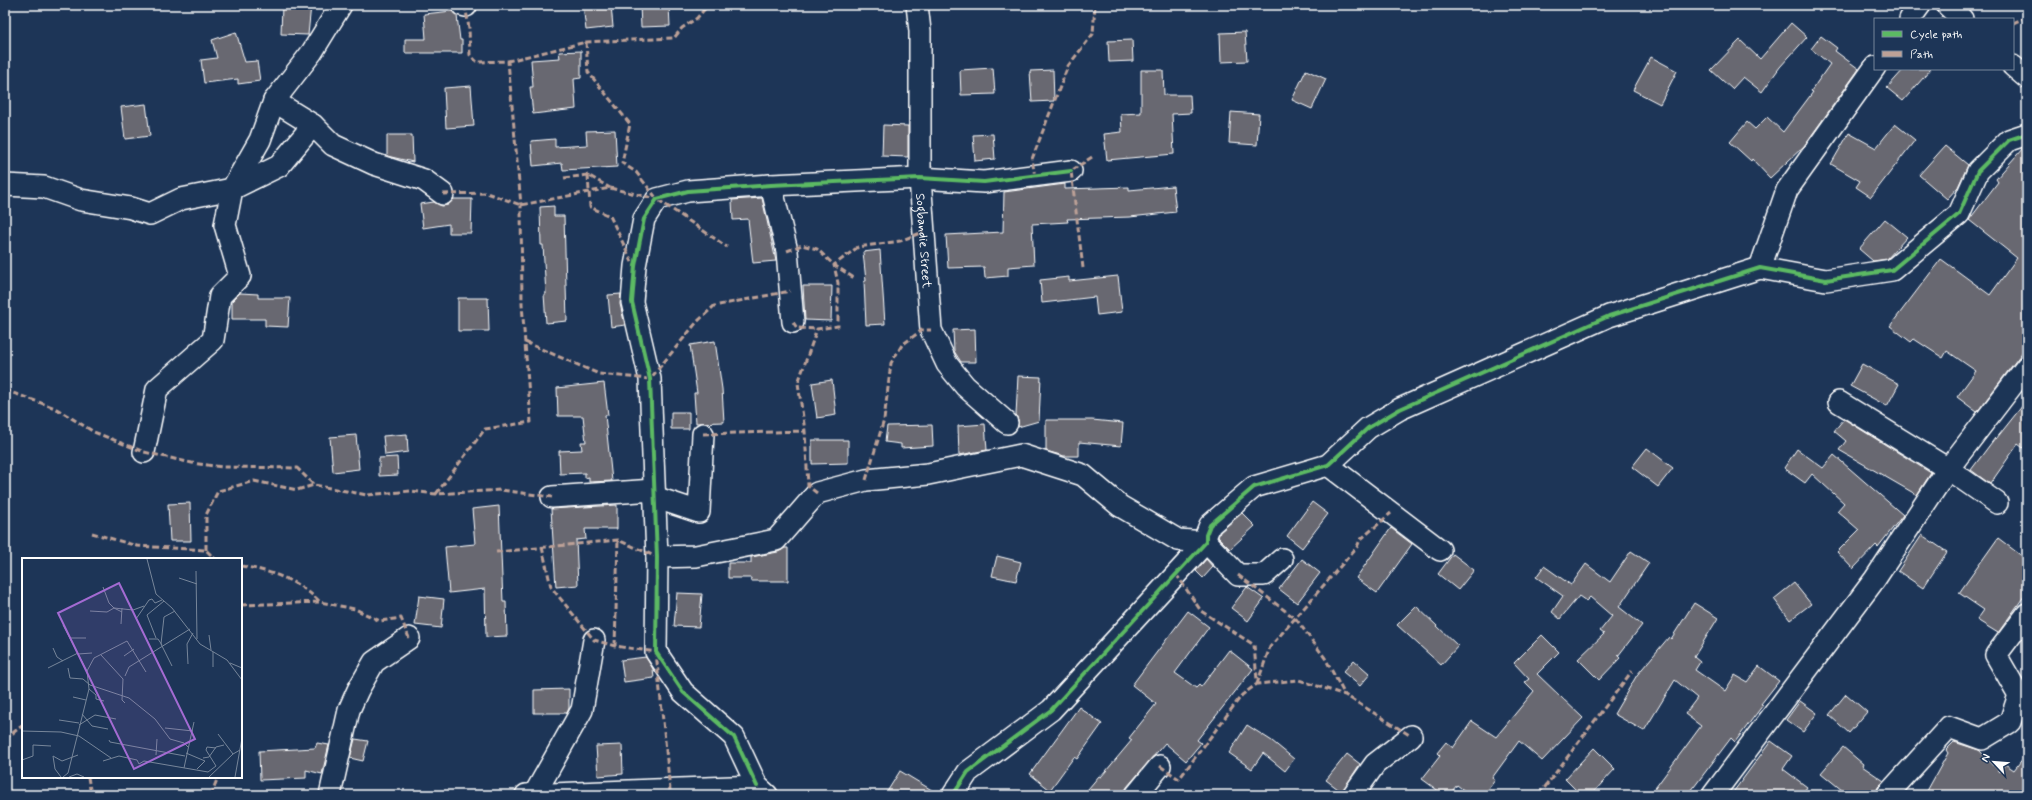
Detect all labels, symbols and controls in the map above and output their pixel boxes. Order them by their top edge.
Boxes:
legend [1874,18,2014,70]
text: Cycle path [1910,27,1962,43]
text: Path [1910,47,1933,63]
street label: Sogbandie Street [910,193,935,289]
inset map [22,558,242,778]
north arrow [1974,742,2014,782]
text: N [1978,752,1994,764]

